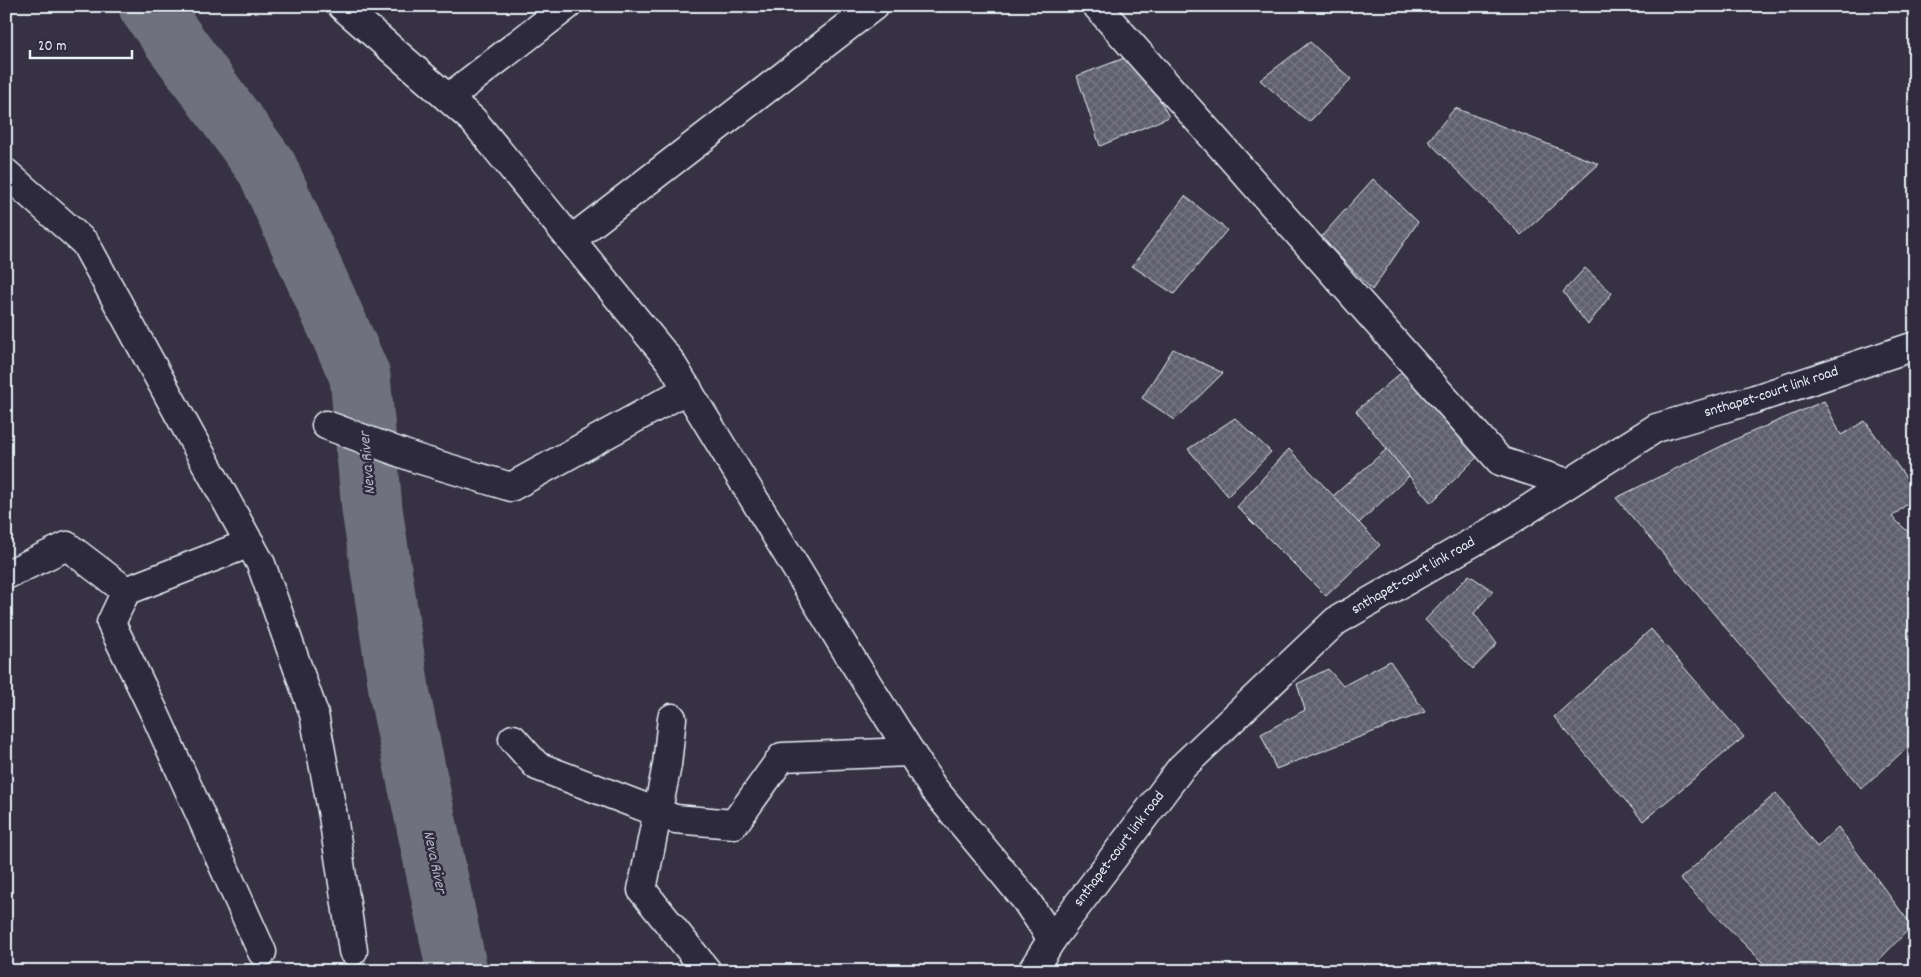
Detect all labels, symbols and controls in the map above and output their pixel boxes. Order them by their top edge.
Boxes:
scale bar [30,28,132,60]
text: 20 m [38,36,66,58]
street label: snthapet-court link road [1702,361,1841,424]
water label: Neva River [354,428,382,495]
street label: snthapet-court link road [1347,532,1480,621]
street label: snthapet-court link road [1069,787,1171,912]
water label: Neva River [416,829,452,897]

